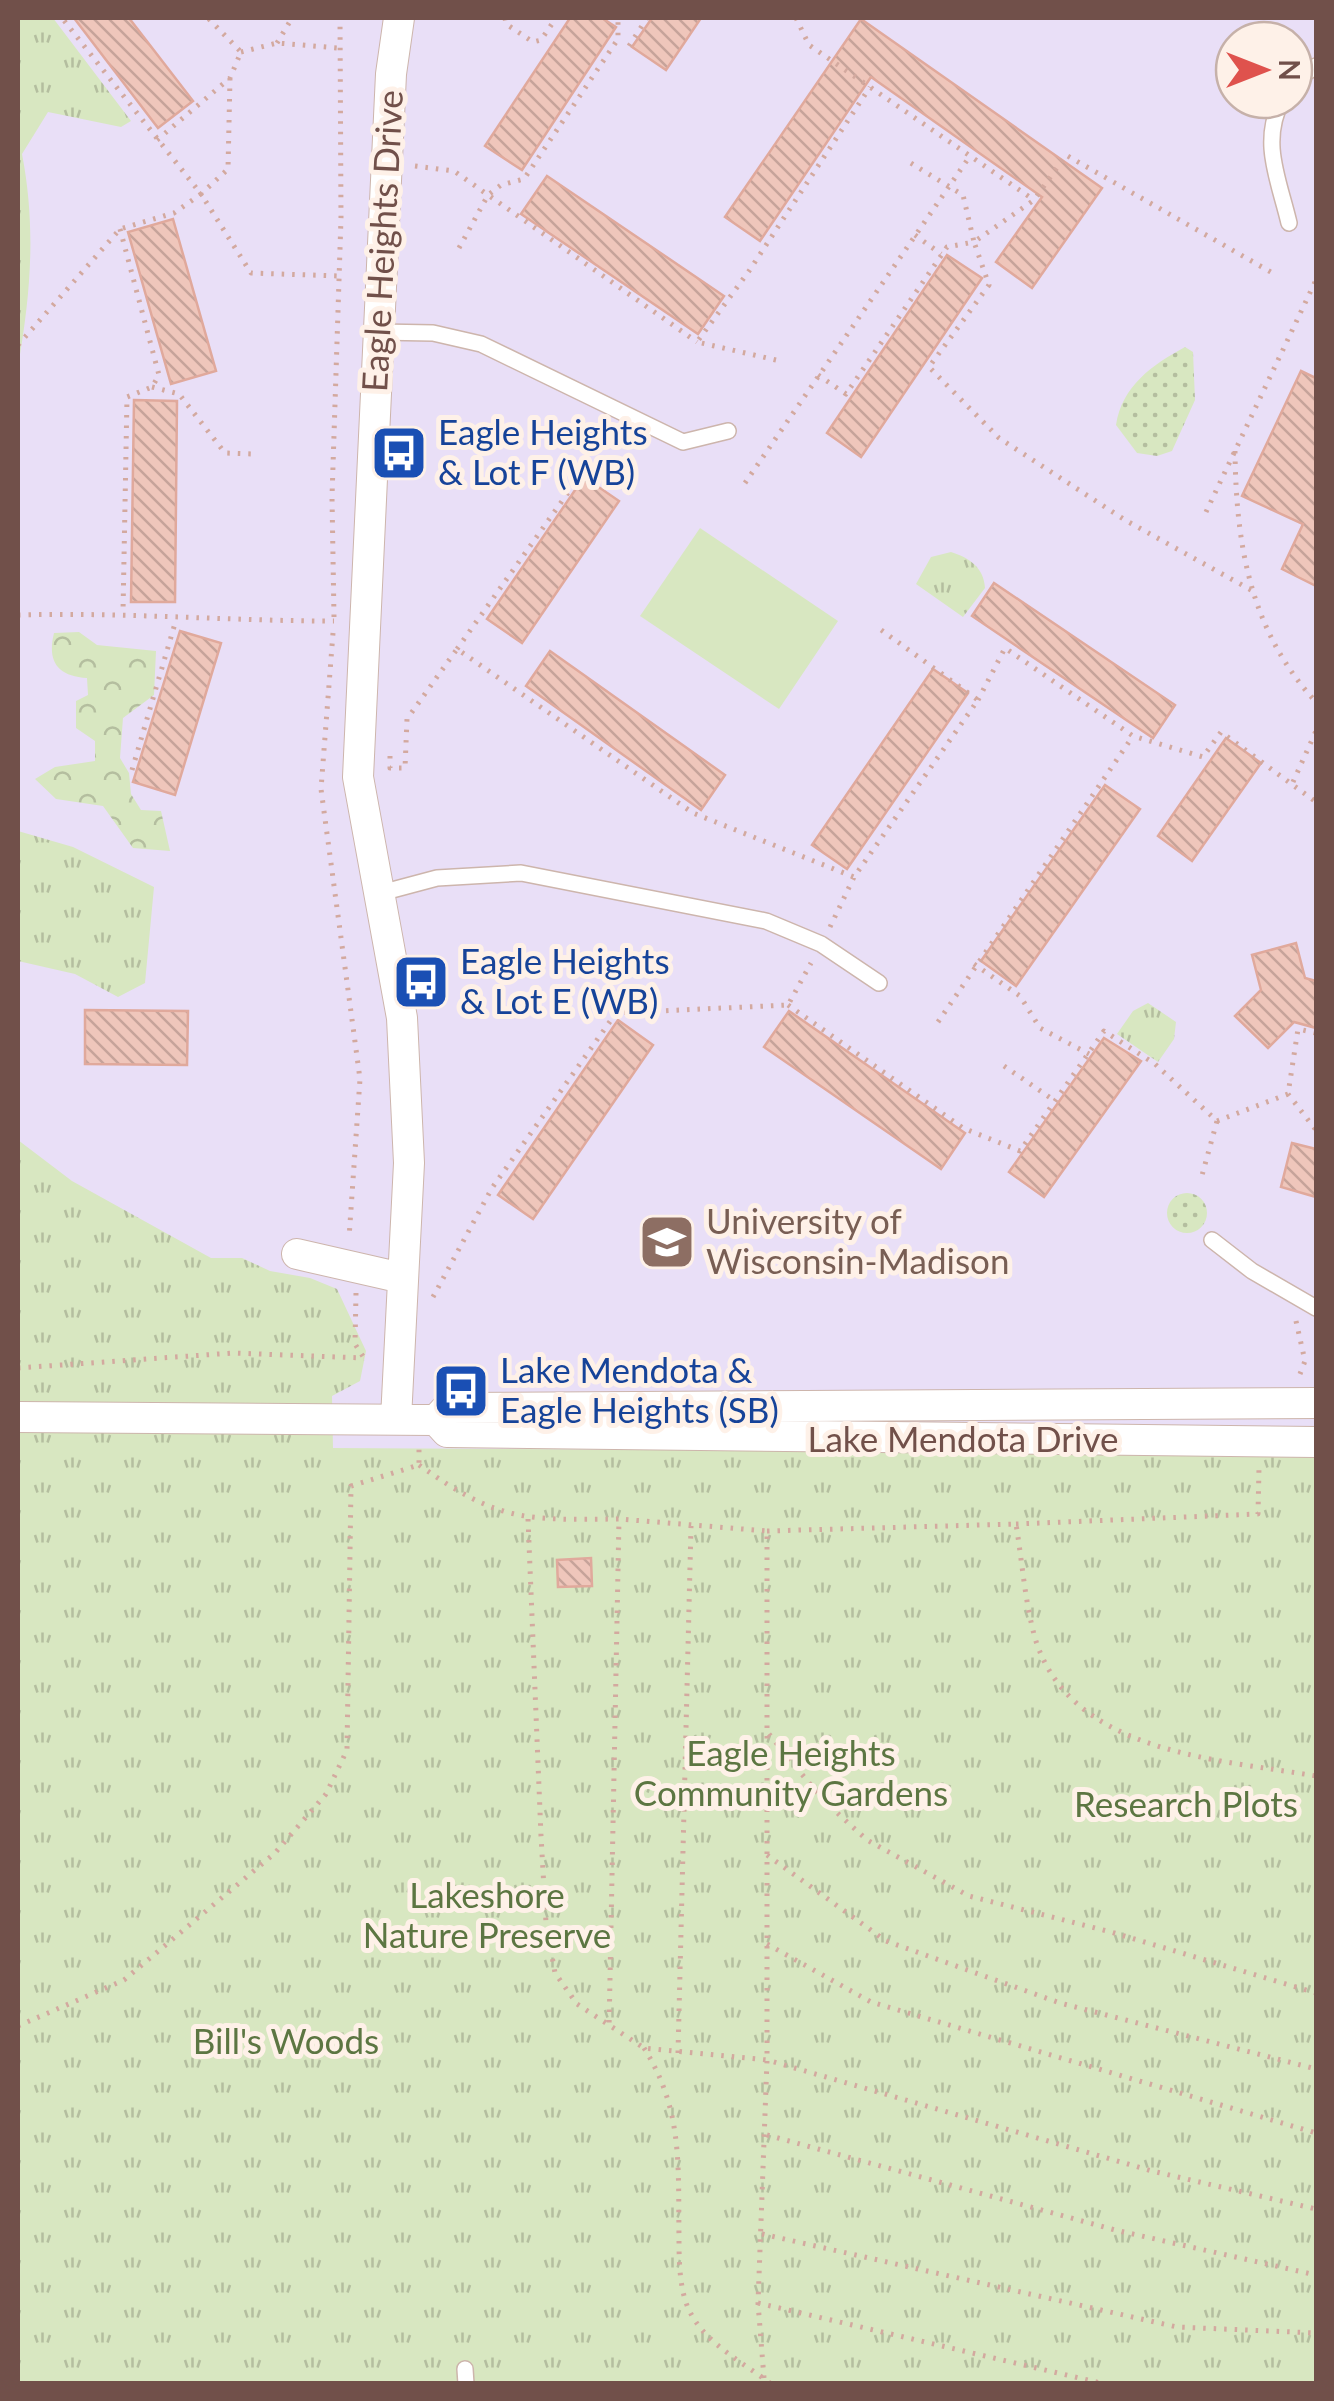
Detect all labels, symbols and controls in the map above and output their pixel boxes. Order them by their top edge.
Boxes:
north arrow [1214,20,1314,120]
text: N [1273,59,1307,81]
street label: Eagle Heights Drive [352,89,410,393]
place label: Eagle Heights & Lot F (WB) [438,410,648,492]
bus stop icon: Eagle Heights & Lot F (WB) [369,423,429,483]
place label: Eagle Heights & Lot E (WB) [460,939,670,1021]
bus stop icon: Eagle Heights & Lot E (WB) [391,952,451,1012]
place label: University of Wisconsin-Madison [706,1199,1009,1281]
school or university icon: University of Wisconsin-Madison [637,1212,697,1272]
place label: Lake Mendota & Eagle Heights (SB) [500,1348,779,1430]
bus stop icon: Lake Mendota & Eagle Heights (SB) [431,1361,491,1421]
street label: Lake Mendota Drive [807,1417,1119,1459]
park label: Eagle Heights Community Gardens [634,1731,948,1813]
park label: Research Plots [1074,1782,1298,1824]
park label: Lakeshore Nature Preserve [363,1873,611,1955]
park label: Bill's Woods [193,2019,379,2061]

